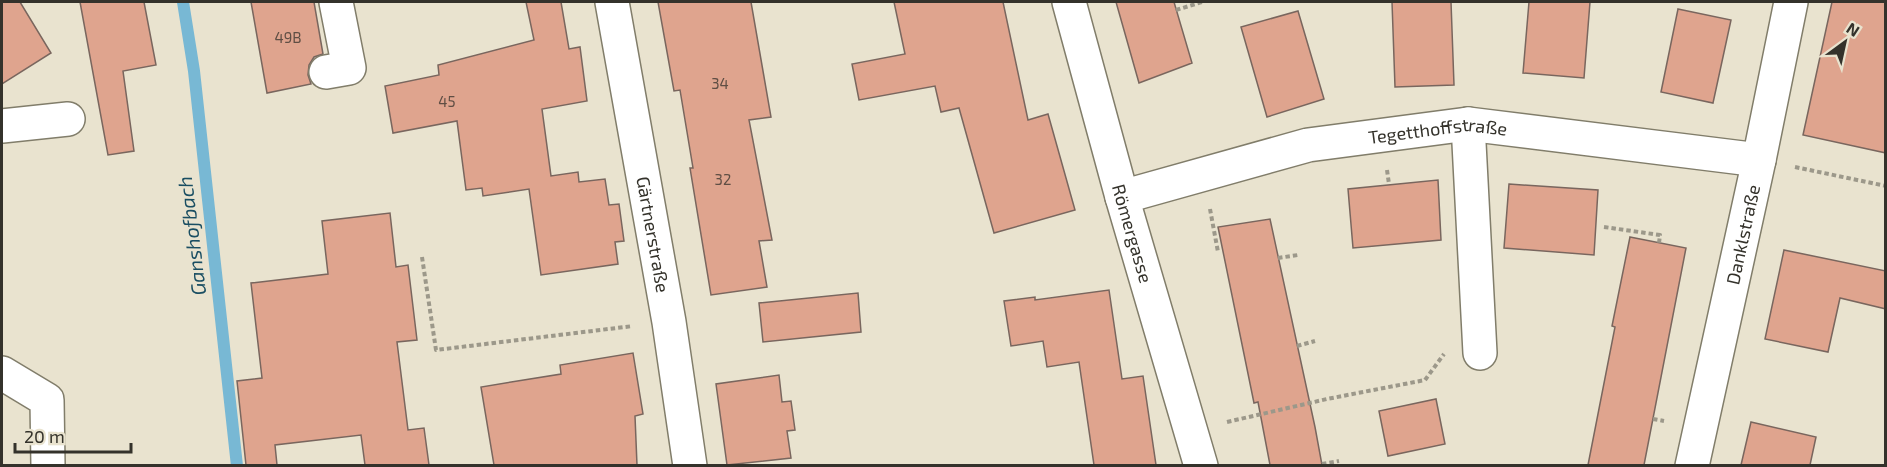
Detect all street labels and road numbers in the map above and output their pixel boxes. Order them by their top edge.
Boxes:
street label: Tegetthoffstraße [1367,113,1509,148]
street label: Gärtnerstraße [632,175,675,294]
street label: Römergasse [1108,182,1158,285]
street label: Danklstraße [1721,182,1764,287]

